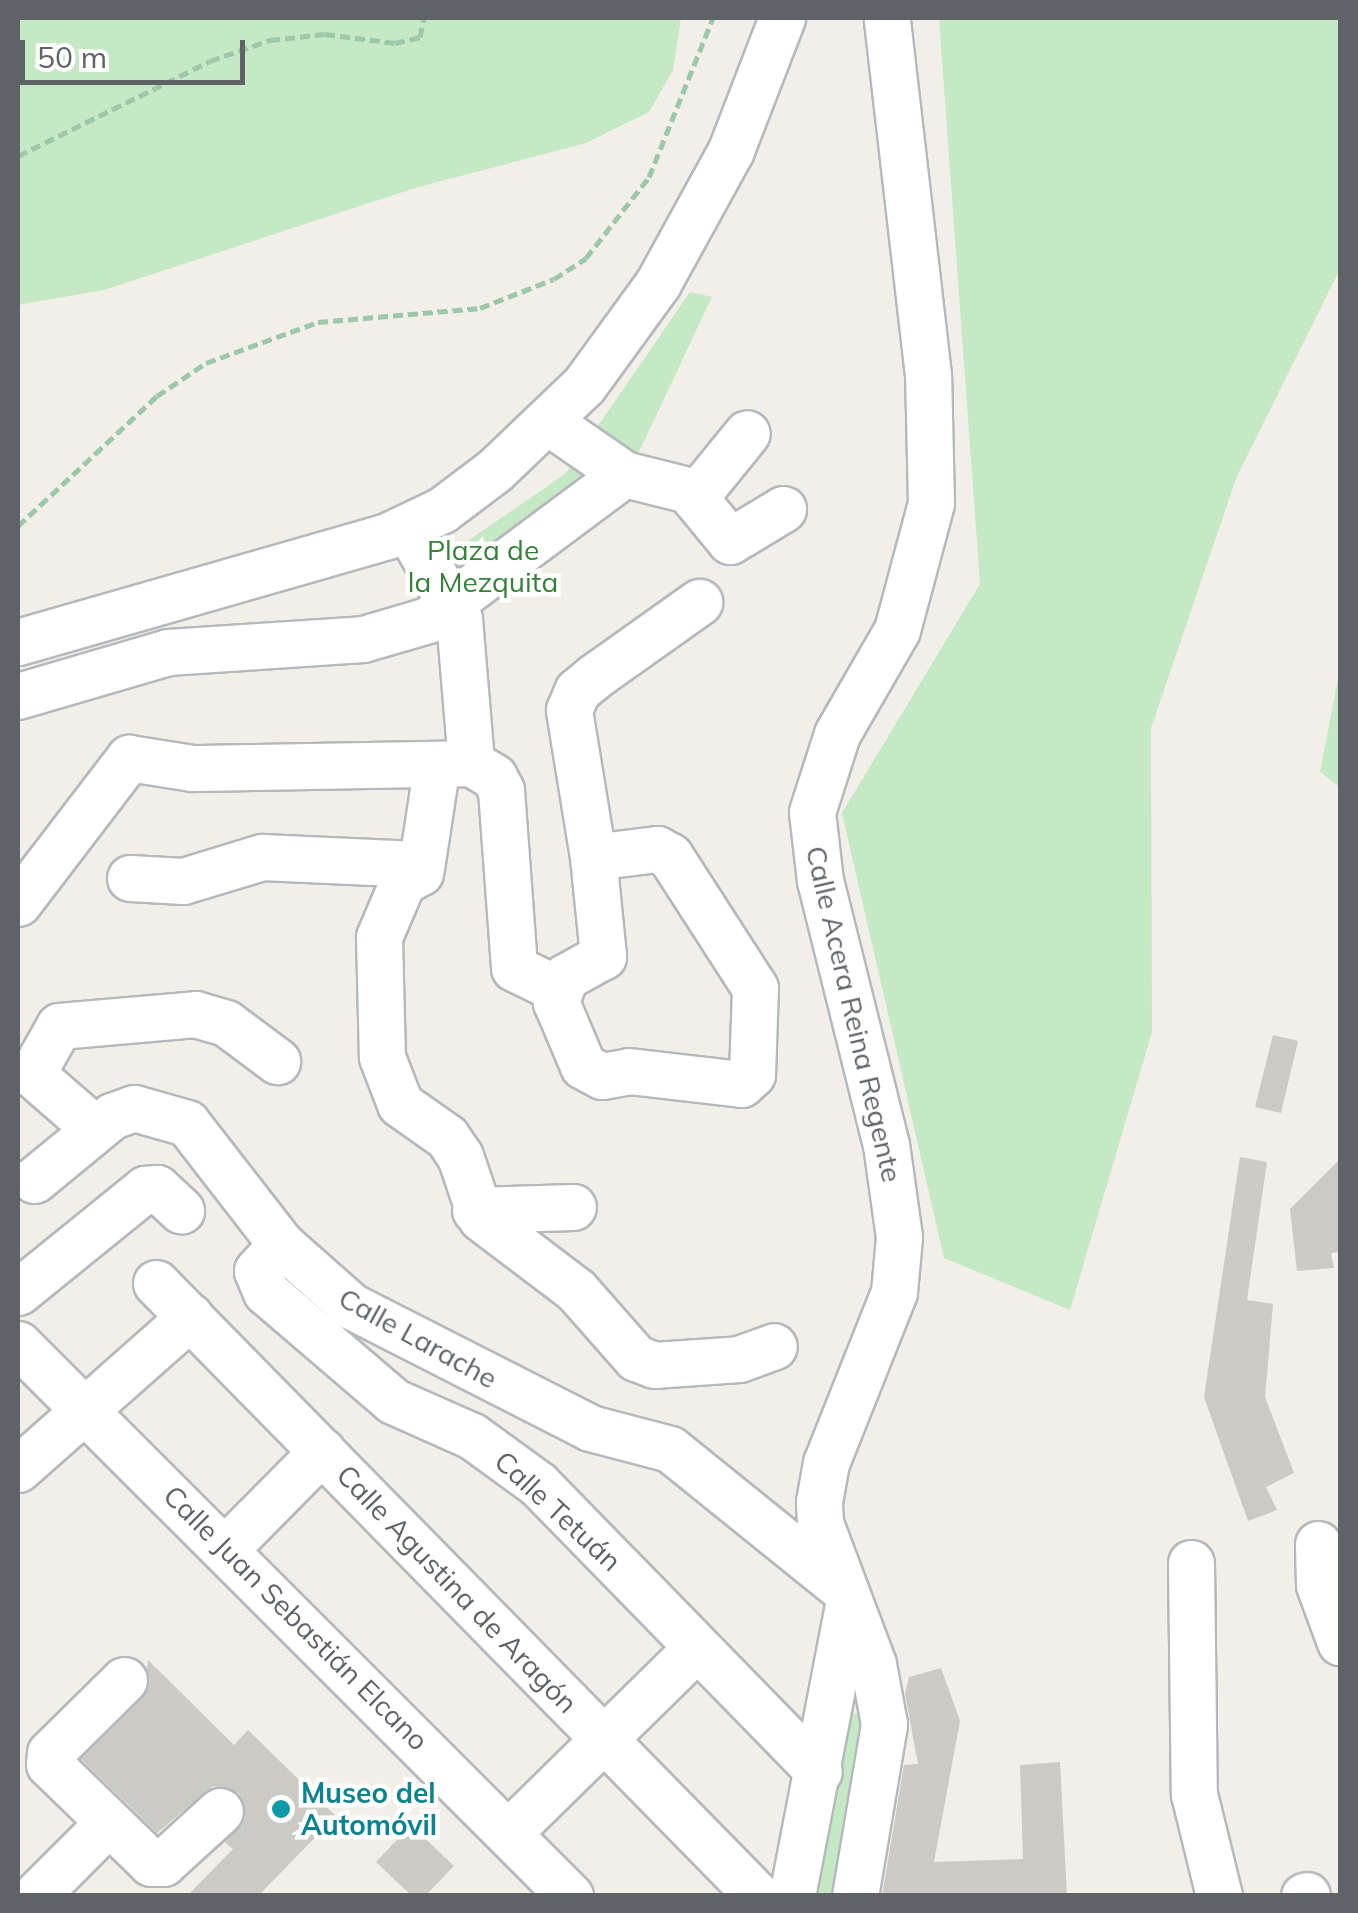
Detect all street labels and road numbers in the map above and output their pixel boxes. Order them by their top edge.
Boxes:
street label: Calle Acera Reina Regente [799,843,909,1185]
street label: Calle Larache [333,1281,503,1395]
street label: Calle Tetuán [488,1444,628,1578]
street label: Calle Agustina de Aragón [330,1458,584,1720]
street label: Calle Juan Sebastián Elcano [157,1479,435,1757]

